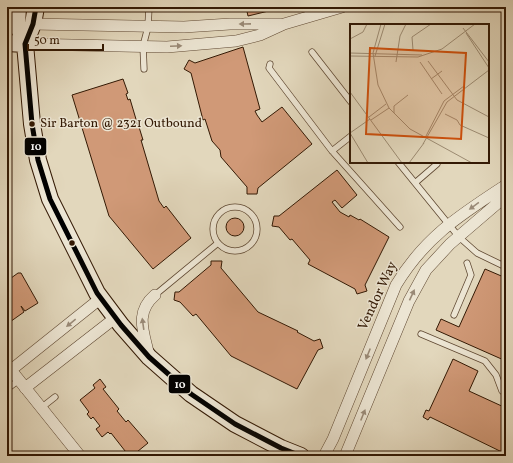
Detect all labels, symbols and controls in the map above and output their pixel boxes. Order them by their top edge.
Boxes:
one-way arrow [238,21,251,27]
inset map [350,24,489,163]
scale bar [28,26,103,52]
text: 50 m [34,33,60,49]
one-way arrow [170,43,182,50]
place label: Sir Barton @ 2321 Outbound [40,115,202,133]
marker: Sir Barton @ 2321 Outbound [27,119,37,129]
line badge: 10 [24,137,47,156]
text: 10 [30,140,42,155]
one-way arrow [468,202,479,210]
unlabelled marker [67,238,77,248]
street label: Vendor Way [354,258,402,334]
one-way arrow [409,289,415,301]
one-way arrow [65,318,76,327]
one-way arrow [140,318,146,330]
one-way arrow [365,348,371,360]
line badge: 10 [168,374,191,394]
text: 10 [174,378,186,393]
one-way arrow [360,409,366,421]

